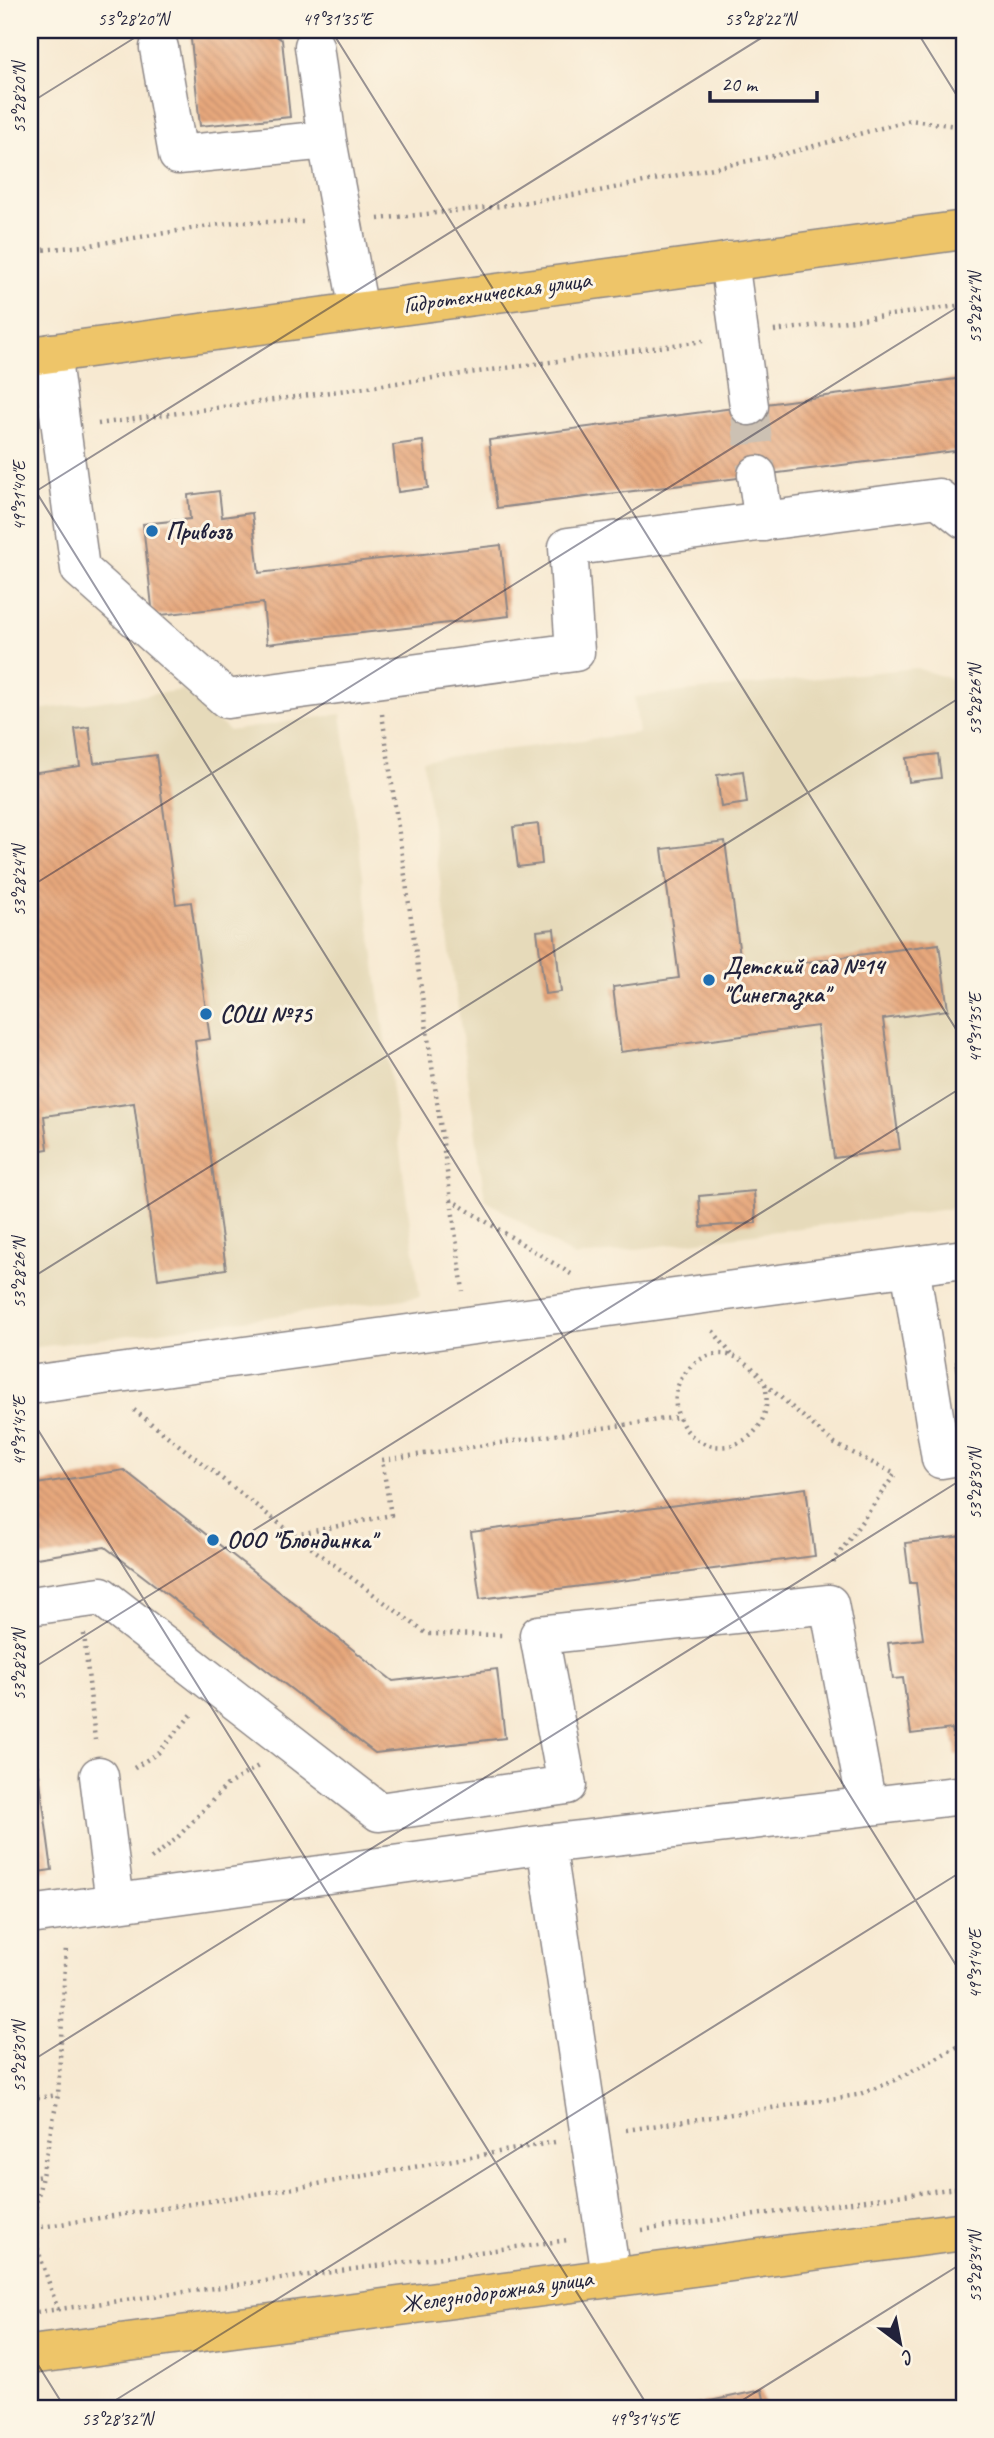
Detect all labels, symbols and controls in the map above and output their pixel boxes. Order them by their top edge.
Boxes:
text: 53°28'20"N [98,8,172,30]
text: 49°31'35"E [302,8,374,30]
text: 53°28'22"N [725,8,799,30]
text: 53°28'20"N [8,59,30,133]
scale bar [710,60,817,104]
text: 20 m [721,71,759,97]
street label: Гидротехническая улица [401,264,594,320]
text: 53°28'24"N [964,269,986,343]
text: 49°31'40"E [8,459,30,531]
place label: Привозъ [166,516,234,546]
marker: Привозъ [144,523,160,539]
text: 53°28'26"N [964,661,986,735]
text: 53°28'24"N [8,842,30,916]
place label: Детский сад №14 "Синеглазка" [723,951,887,1010]
marker: Детский сад №14 "Синеглазка" [701,972,717,988]
text: 49°31'35"E [964,991,986,1063]
place label: СОШ №75 [220,999,314,1029]
marker: СОШ №75 [198,1006,214,1022]
text: 53°28'26"N [8,1234,30,1308]
text: 49°31'45"E [8,1394,30,1466]
text: 53°28'30"N [964,1445,986,1519]
place label: ООО "Блондинка" [227,1525,381,1555]
marker: ООО "Блондинка" [205,1532,221,1548]
text: 53°28'28"N [8,1626,30,1700]
text: 49°31'40"E [964,1927,986,1999]
text: 53°28'30"N [8,2018,30,2092]
text: 53°28'34"N [964,2228,986,2302]
street label: Железнодорожная улица [399,2263,596,2319]
north arrow [864,2308,934,2378]
text: С [896,2344,919,2371]
text: 53°28'32"N [82,2408,156,2430]
text: 49°31'45"E [609,2408,681,2430]

